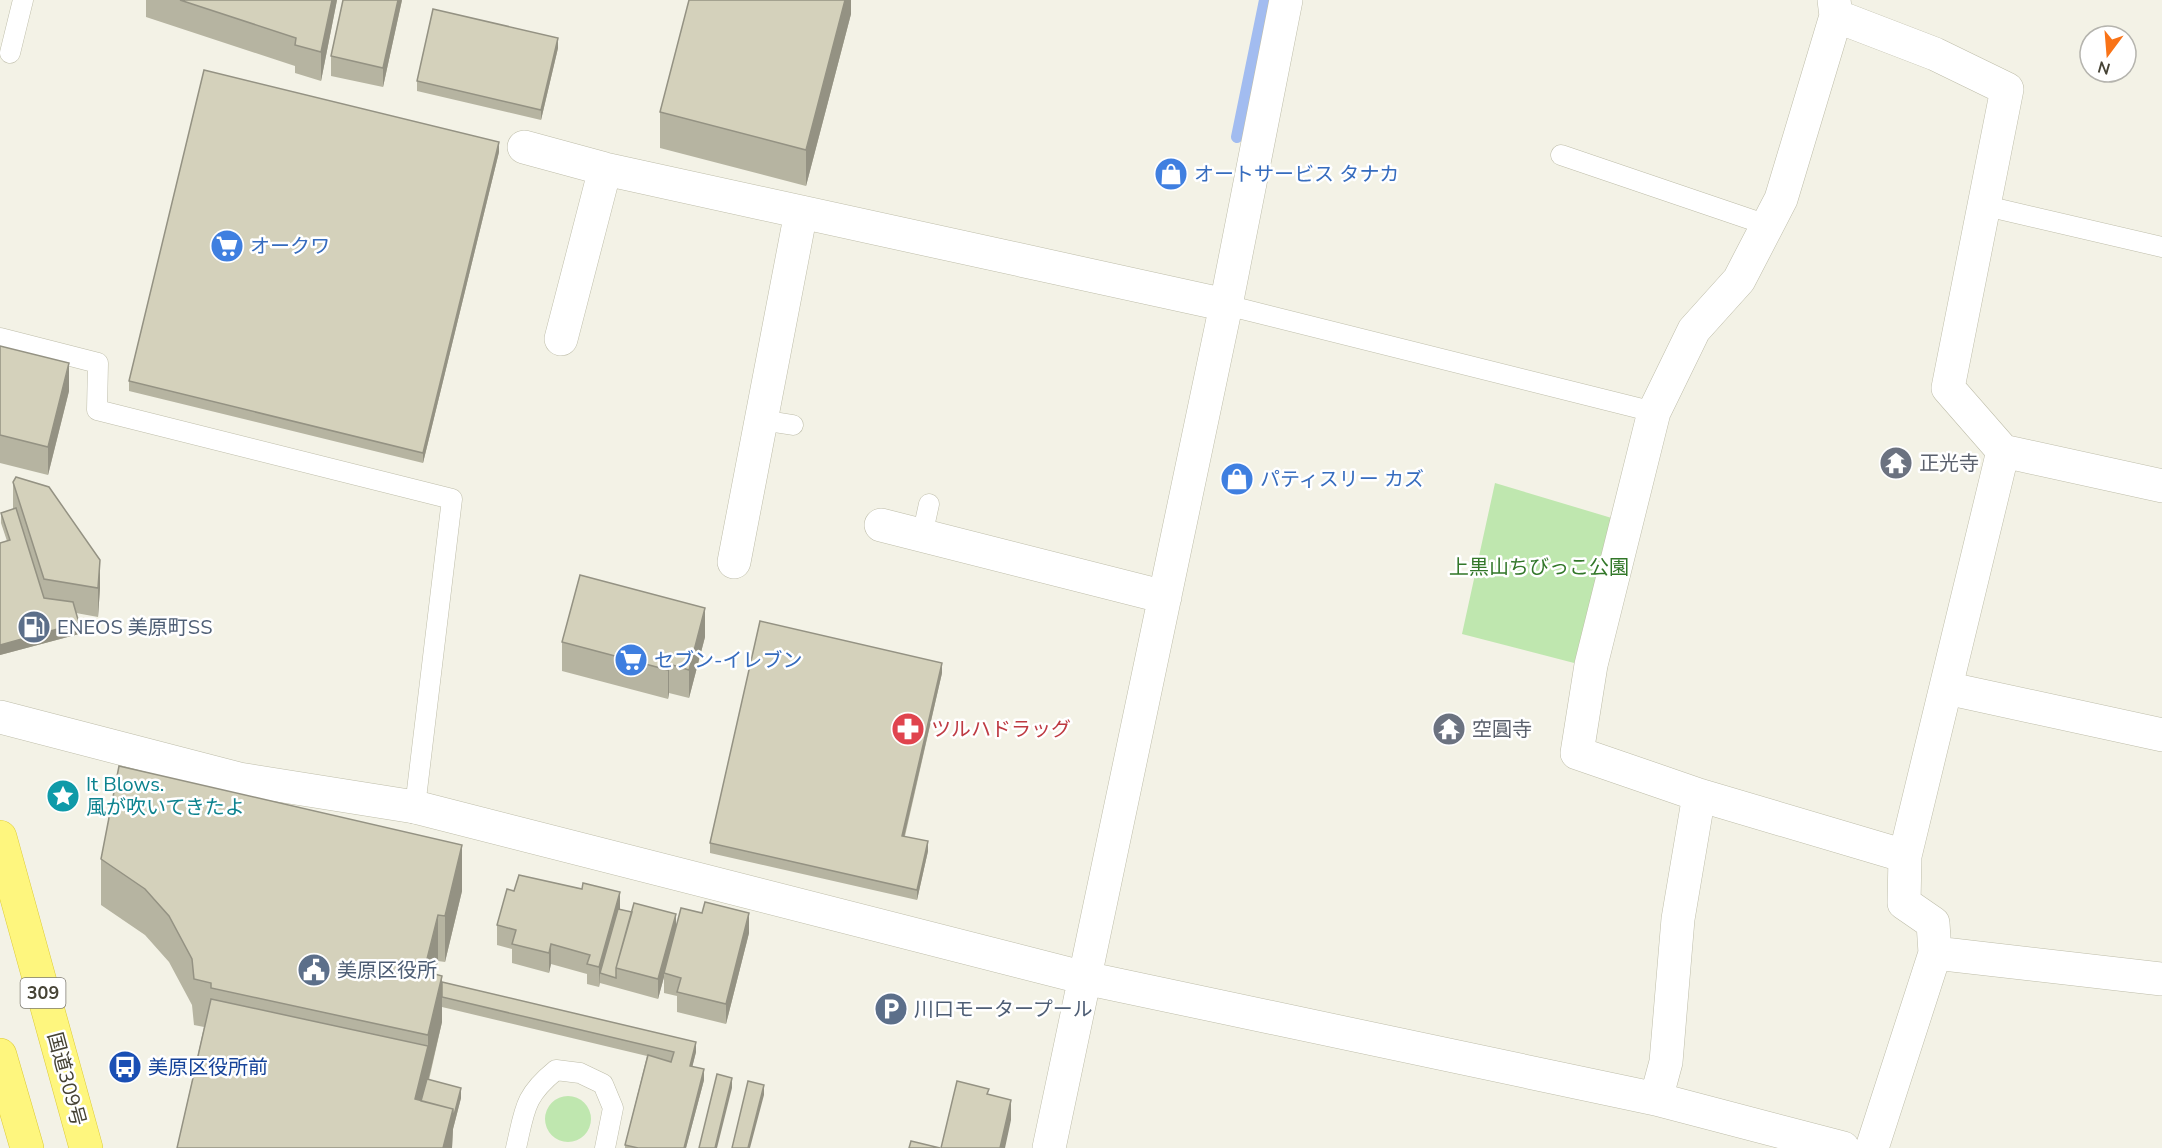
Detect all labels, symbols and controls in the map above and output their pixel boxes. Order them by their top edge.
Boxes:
north arrow [2078,24,2138,84]
text: N [2095,55,2113,80]
shop icon: オートサービス タナカ [1153,156,1189,192]
place label: オートサービス タナカ [1194,161,1399,188]
supermarket icon: オークワ [209,228,245,264]
place label: オークワ [250,233,330,260]
temple icon: 正光寺 [1878,445,1914,481]
place label: 正光寺 [1919,450,1979,477]
shop icon: パティスリー カズ [1219,461,1255,497]
place label: パティスリー カズ [1260,466,1424,493]
park label: 上黒山ちびっこ公園 [1449,554,1629,581]
fuel station icon: ENEOS 美原町SS [16,609,52,645]
place label: ENEOS 美原町SS [57,614,212,641]
supermarket icon: セブン-イレブン [613,642,649,678]
place label: セブン-イレブン [654,647,802,674]
pharmacy icon: ツルハドラッグ [890,711,926,747]
temple icon: 空圓寺 [1431,711,1467,747]
place label: ツルハドラッグ [931,716,1071,743]
place label: 空圓寺 [1472,716,1532,743]
place label: It Blows. 風が吹いてきたよ [86,771,245,821]
place icon: It Blows. 風が吹いてきたよ [45,778,81,814]
public building icon: 美原区役所 [296,952,332,988]
place label: 美原区役所 [337,957,437,984]
road number: 309 [20,978,66,1008]
parking icon: 川口モータープール [873,991,909,1027]
place label: 川口モータープール [914,996,1093,1023]
street label: 国道309号 [41,1029,92,1129]
bus stop icon: 美原区役所前 [107,1049,143,1085]
place label: 美原区役所前 [148,1054,268,1081]

